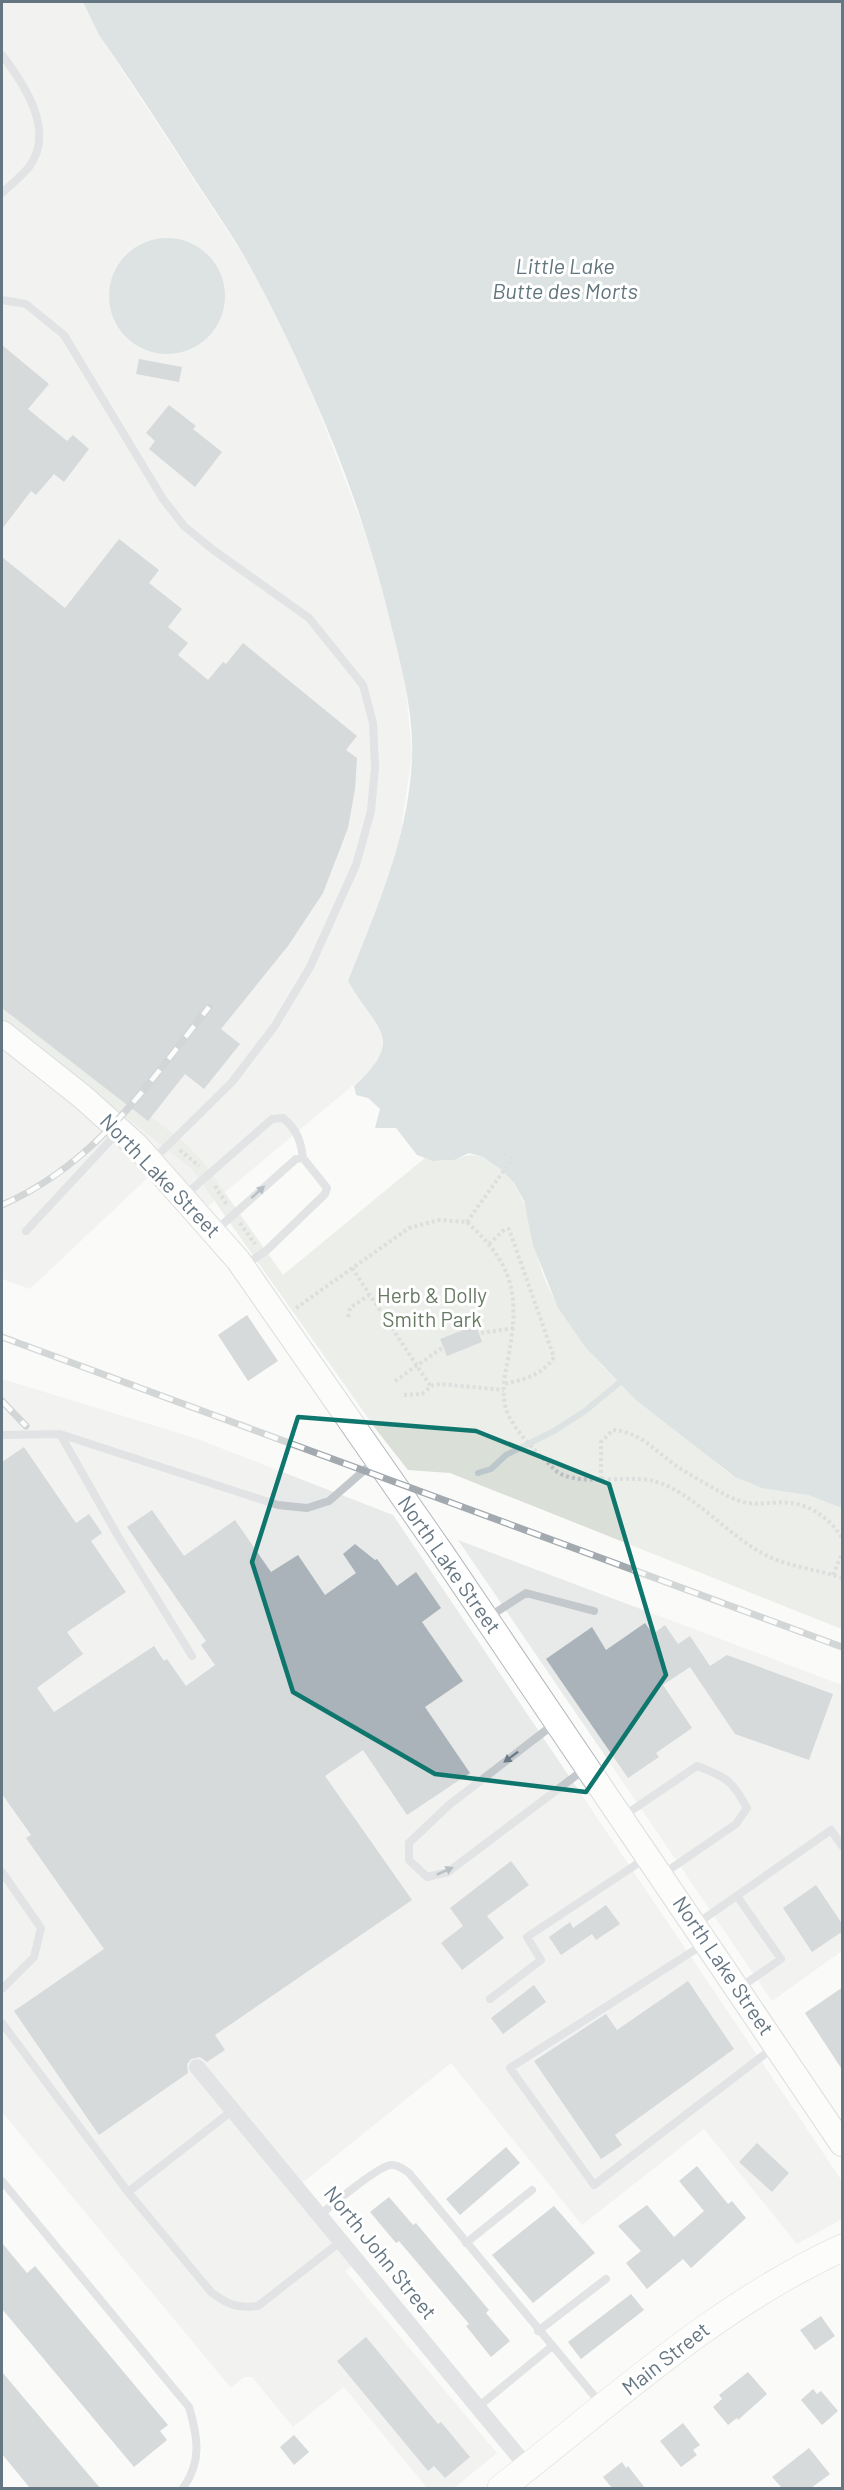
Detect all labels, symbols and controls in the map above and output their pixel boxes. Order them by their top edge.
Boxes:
water label: Little Lake Butte des Morts [492,252,638,303]
street label: North Lake Street [96,1108,226,1242]
one-way arrow [250,1186,266,1199]
park label: Herb & Dolly Smith Park [377,1282,487,1331]
street label: North Lake Street [393,1491,507,1638]
one-way arrow [503,1751,518,1763]
one-way arrow [437,1866,455,1876]
street label: North Lake Street [669,1891,780,2039]
street label: North John Street [320,2180,443,2324]
street label: Main Street [616,2316,714,2400]

